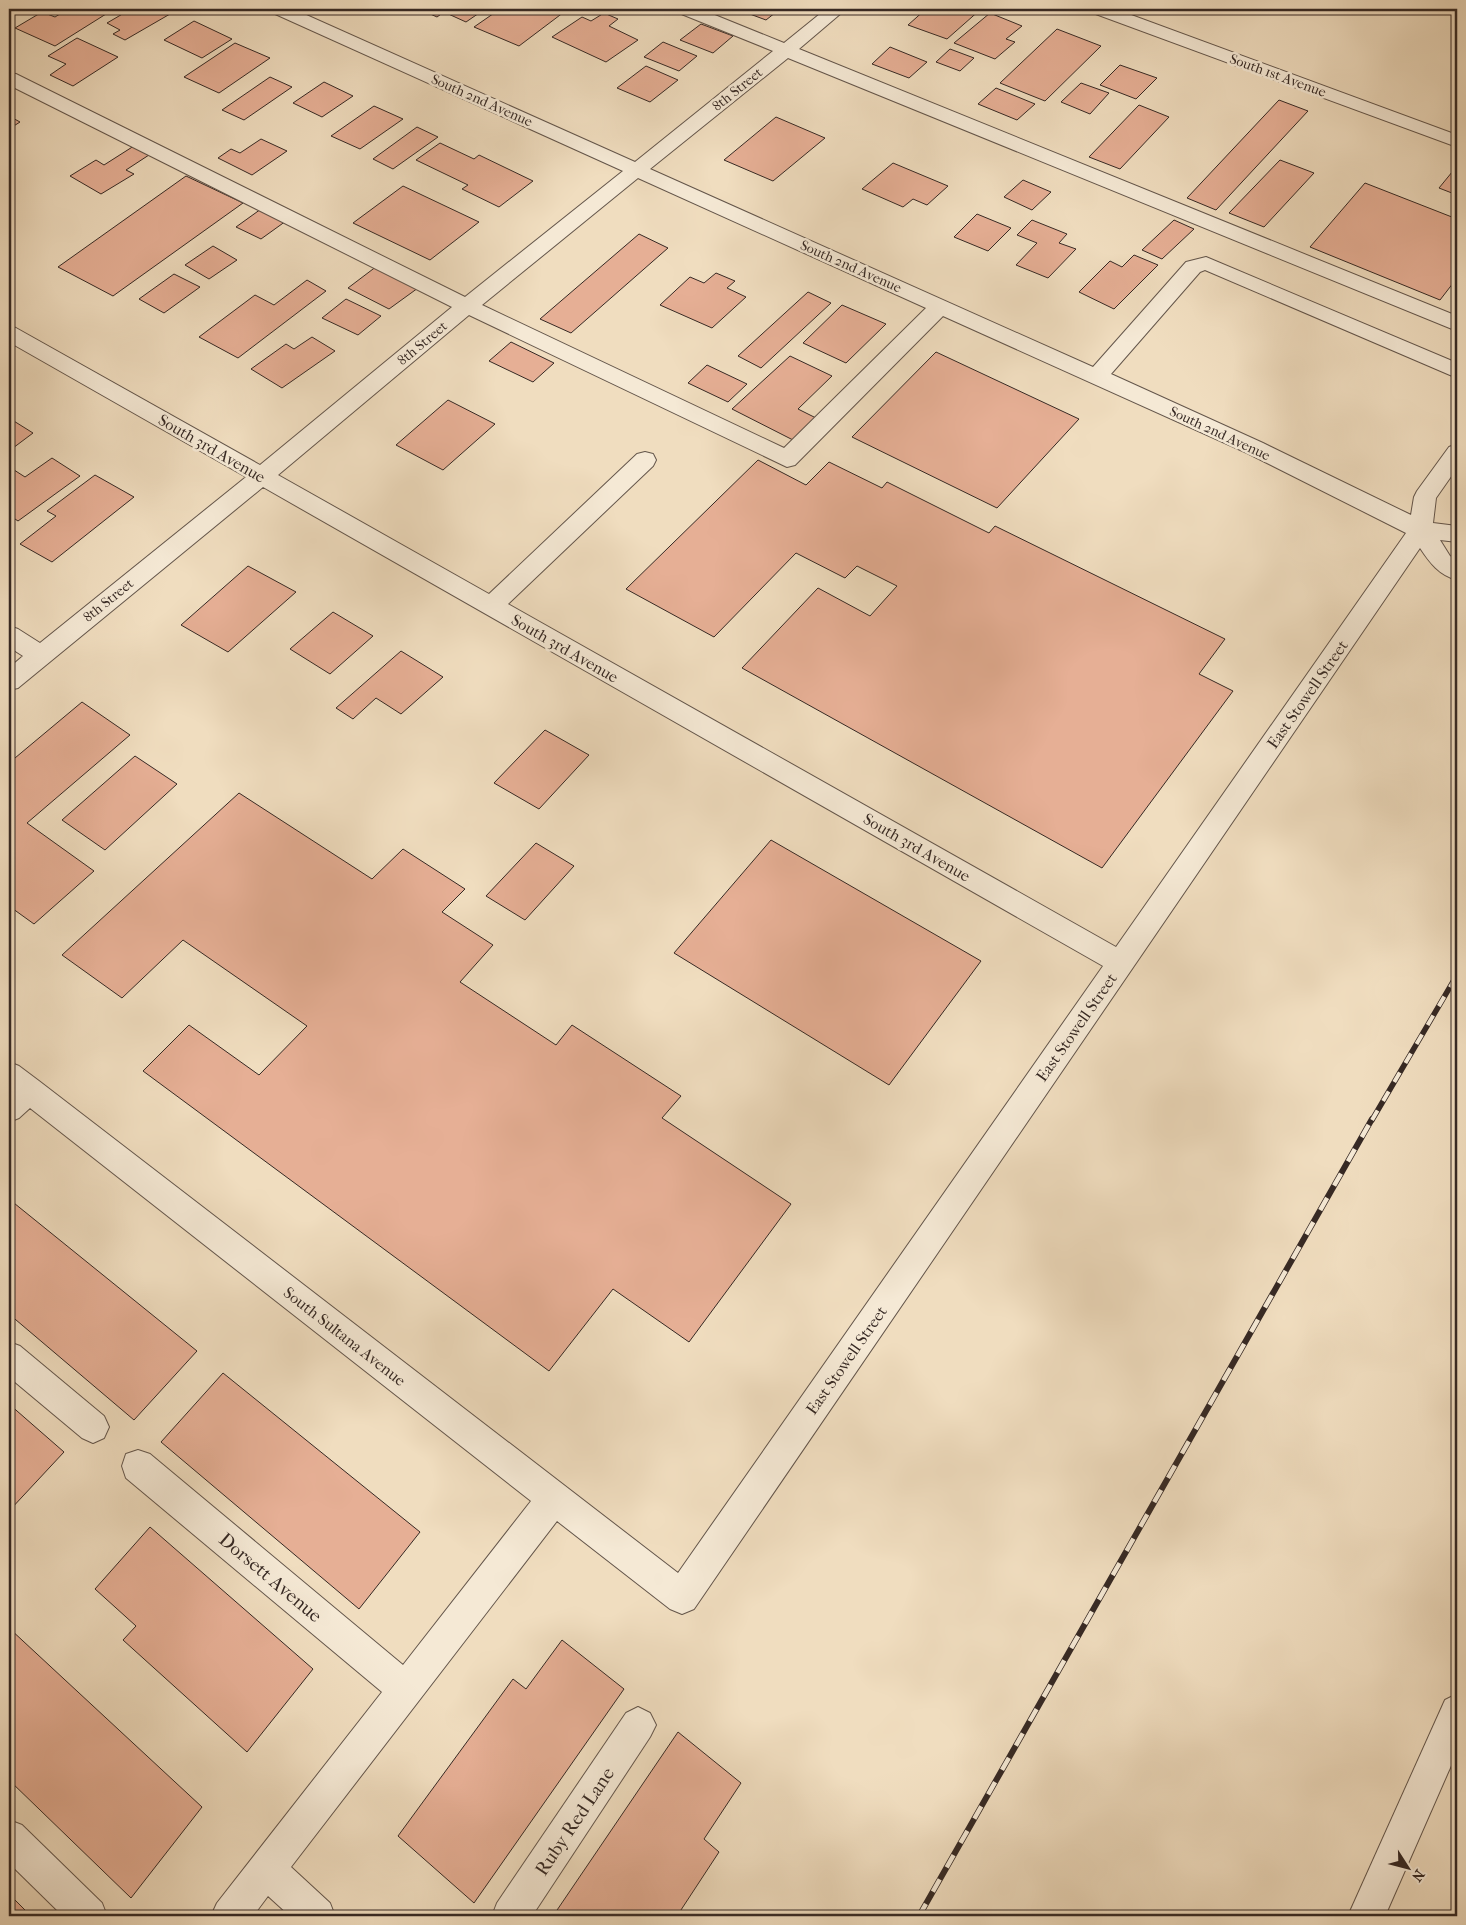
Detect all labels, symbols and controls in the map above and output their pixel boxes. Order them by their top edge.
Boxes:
street label: South 1st Avenue [1227,50,1328,101]
street label: 8th Street [709,64,766,115]
street label: South 2nd Avenue [429,71,535,130]
street label: South 2nd Avenue [798,237,904,296]
street label: 8th Street [394,318,451,369]
street label: South 2nd Avenue [1167,403,1273,464]
street label: South 3rd Avenue [155,410,269,487]
street label: 8th Street [80,575,137,626]
street label: South 3rd Avenue [508,610,622,687]
street label: East Stowell Street [1263,636,1352,752]
street label: South 3rd Avenue [860,809,974,886]
street label: East Stowell Street [1032,969,1121,1085]
street label: South Sultana Avenue [280,1283,410,1390]
street label: East Stowell Street [802,1302,891,1418]
street label: Dorsett Avenue [214,1528,326,1627]
street label: Ruby Red Lane [531,1763,619,1880]
north arrow [1384,1842,1434,1892]
text: N [1408,1866,1428,1885]

